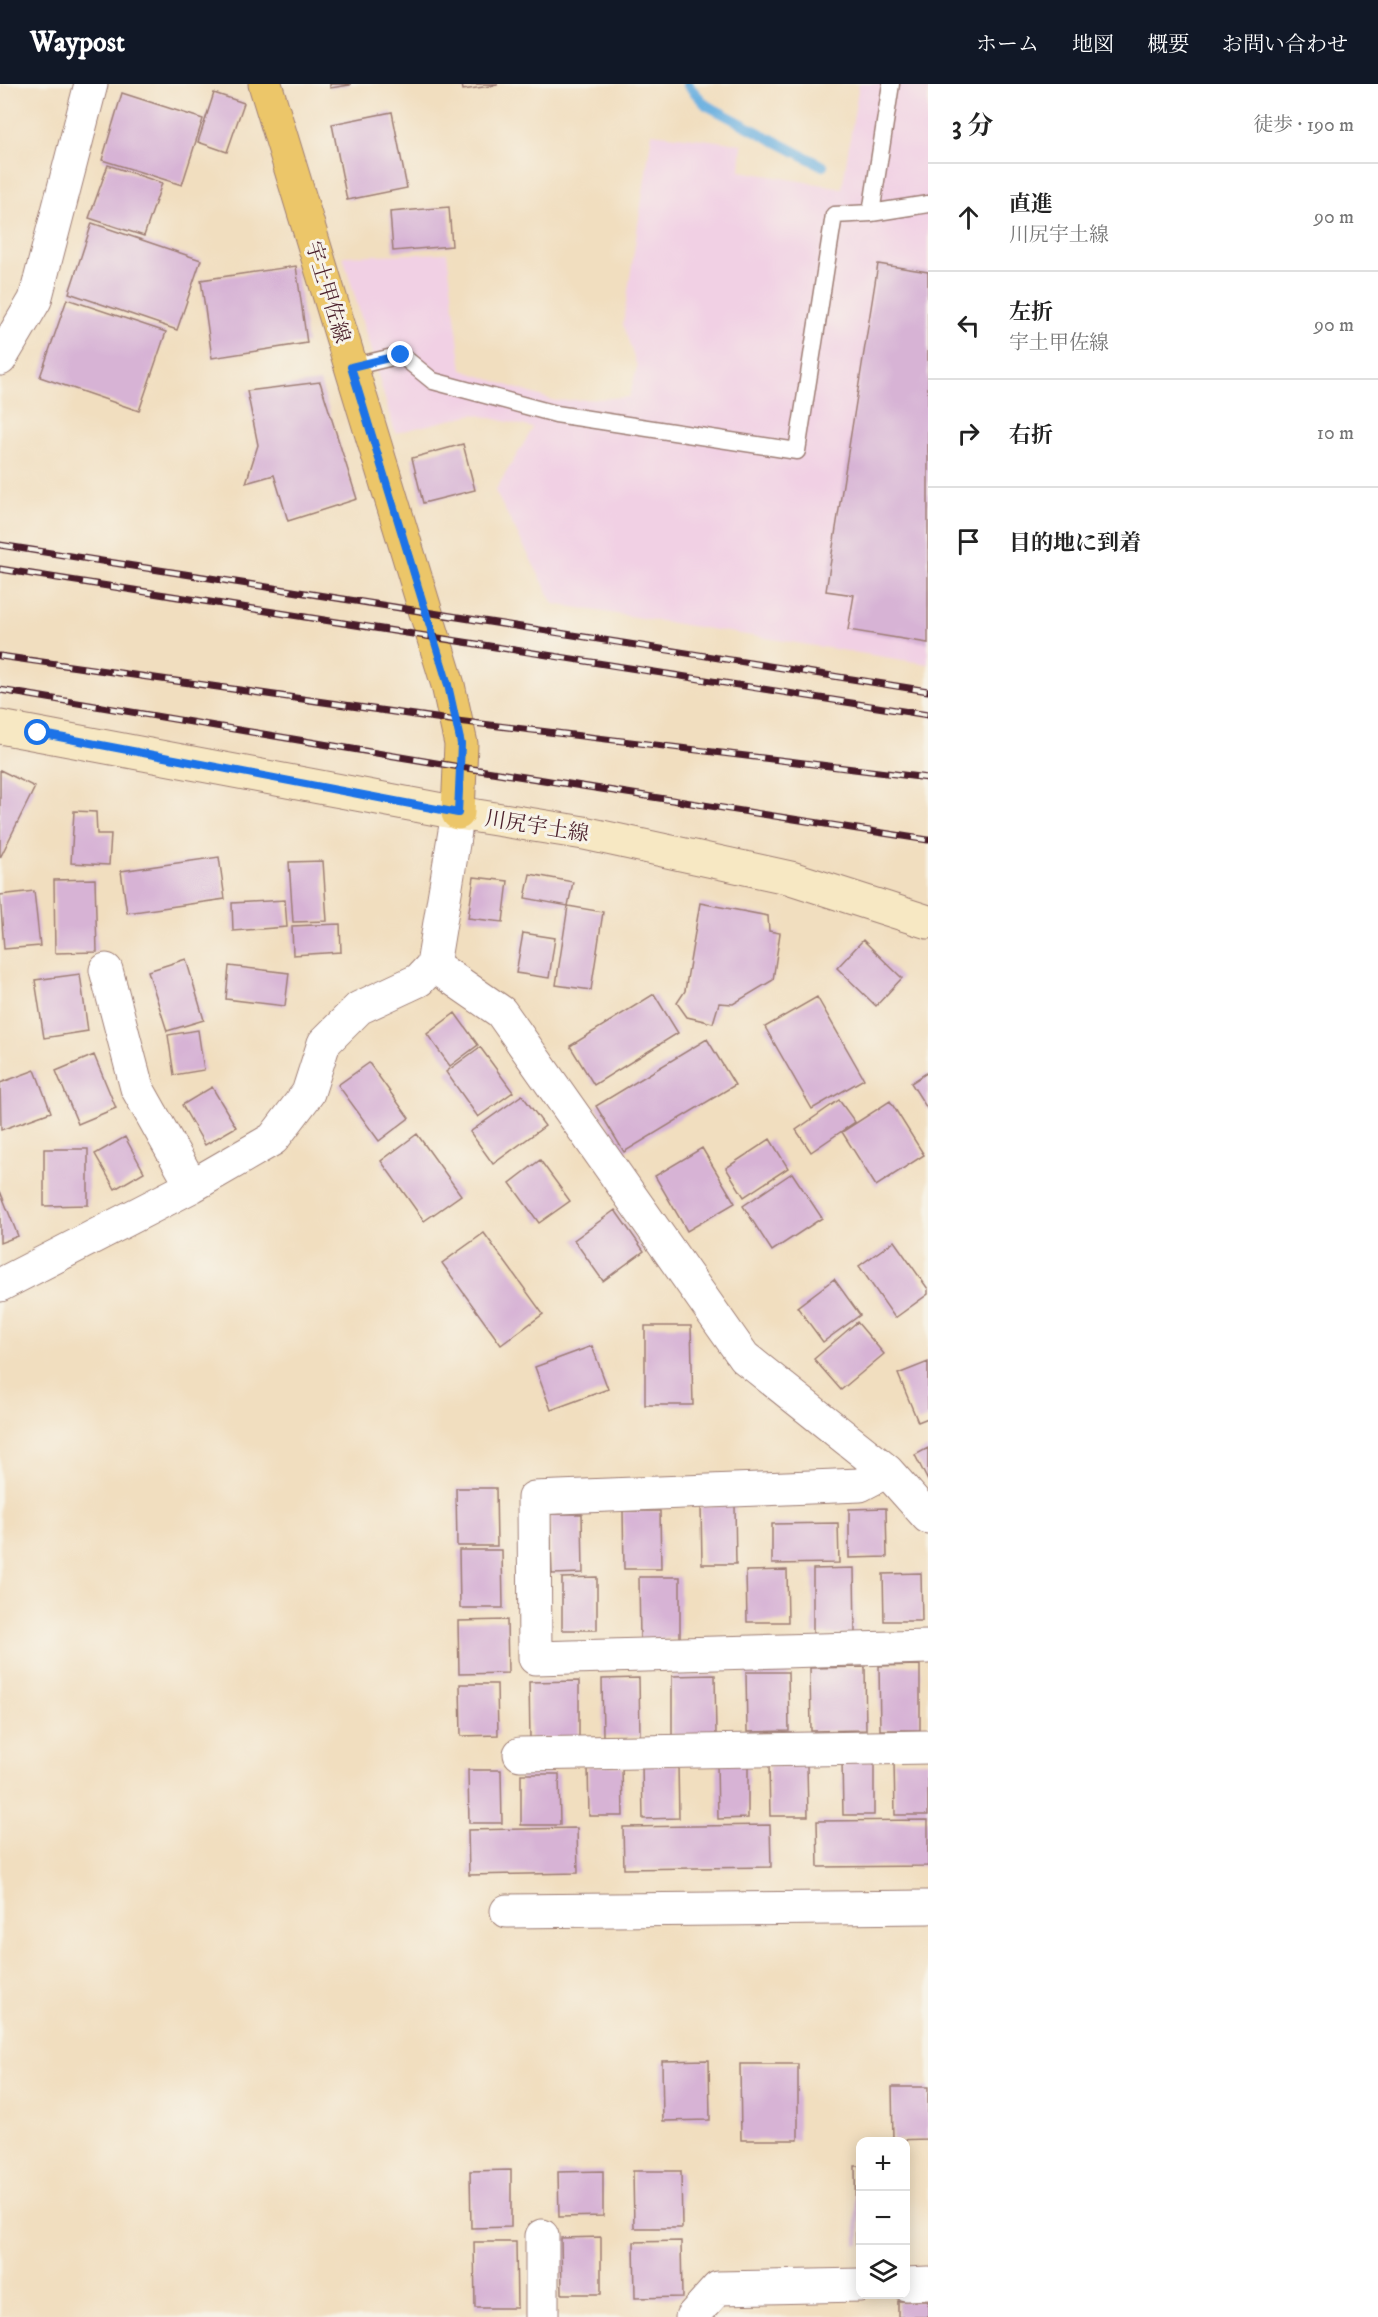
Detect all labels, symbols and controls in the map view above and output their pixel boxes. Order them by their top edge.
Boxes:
text: Waypost [30,25,125,60]
text: ホーム [976,32,1039,58]
text: 地図 [1072,32,1114,58]
text: 概要 [1147,32,1189,58]
text: お問い合わせ [1222,32,1348,58]
text: 3 分 [952,110,993,143]
text: 徒歩 · 190 m [1253,113,1354,138]
text: 直進 [1009,191,1053,218]
icon: ahead [952,201,985,234]
text: 90 m [1314,205,1354,230]
text: 川尻宇土線 [1009,223,1109,248]
street label: 宇土甲佐線 [299,238,355,346]
text: 左折 [1009,299,1053,326]
icon: left [952,309,985,342]
text: 90 m [1314,313,1354,338]
text: 宇土甲佐線 [1009,331,1109,356]
route end [387,341,413,367]
icon: right [952,417,985,450]
text: 10 m [1317,421,1354,446]
text: 右折 [1009,422,1053,449]
icon: arrive [952,525,985,558]
text: 目的地に到着 [1009,530,1141,557]
route start [24,719,50,745]
street label: 川尻宇土線 [483,806,591,848]
map controls [856,2137,910,2299]
button: + [856,2137,910,2191]
button: − [856,2191,910,2245]
button: layers [856,2245,910,2299]

